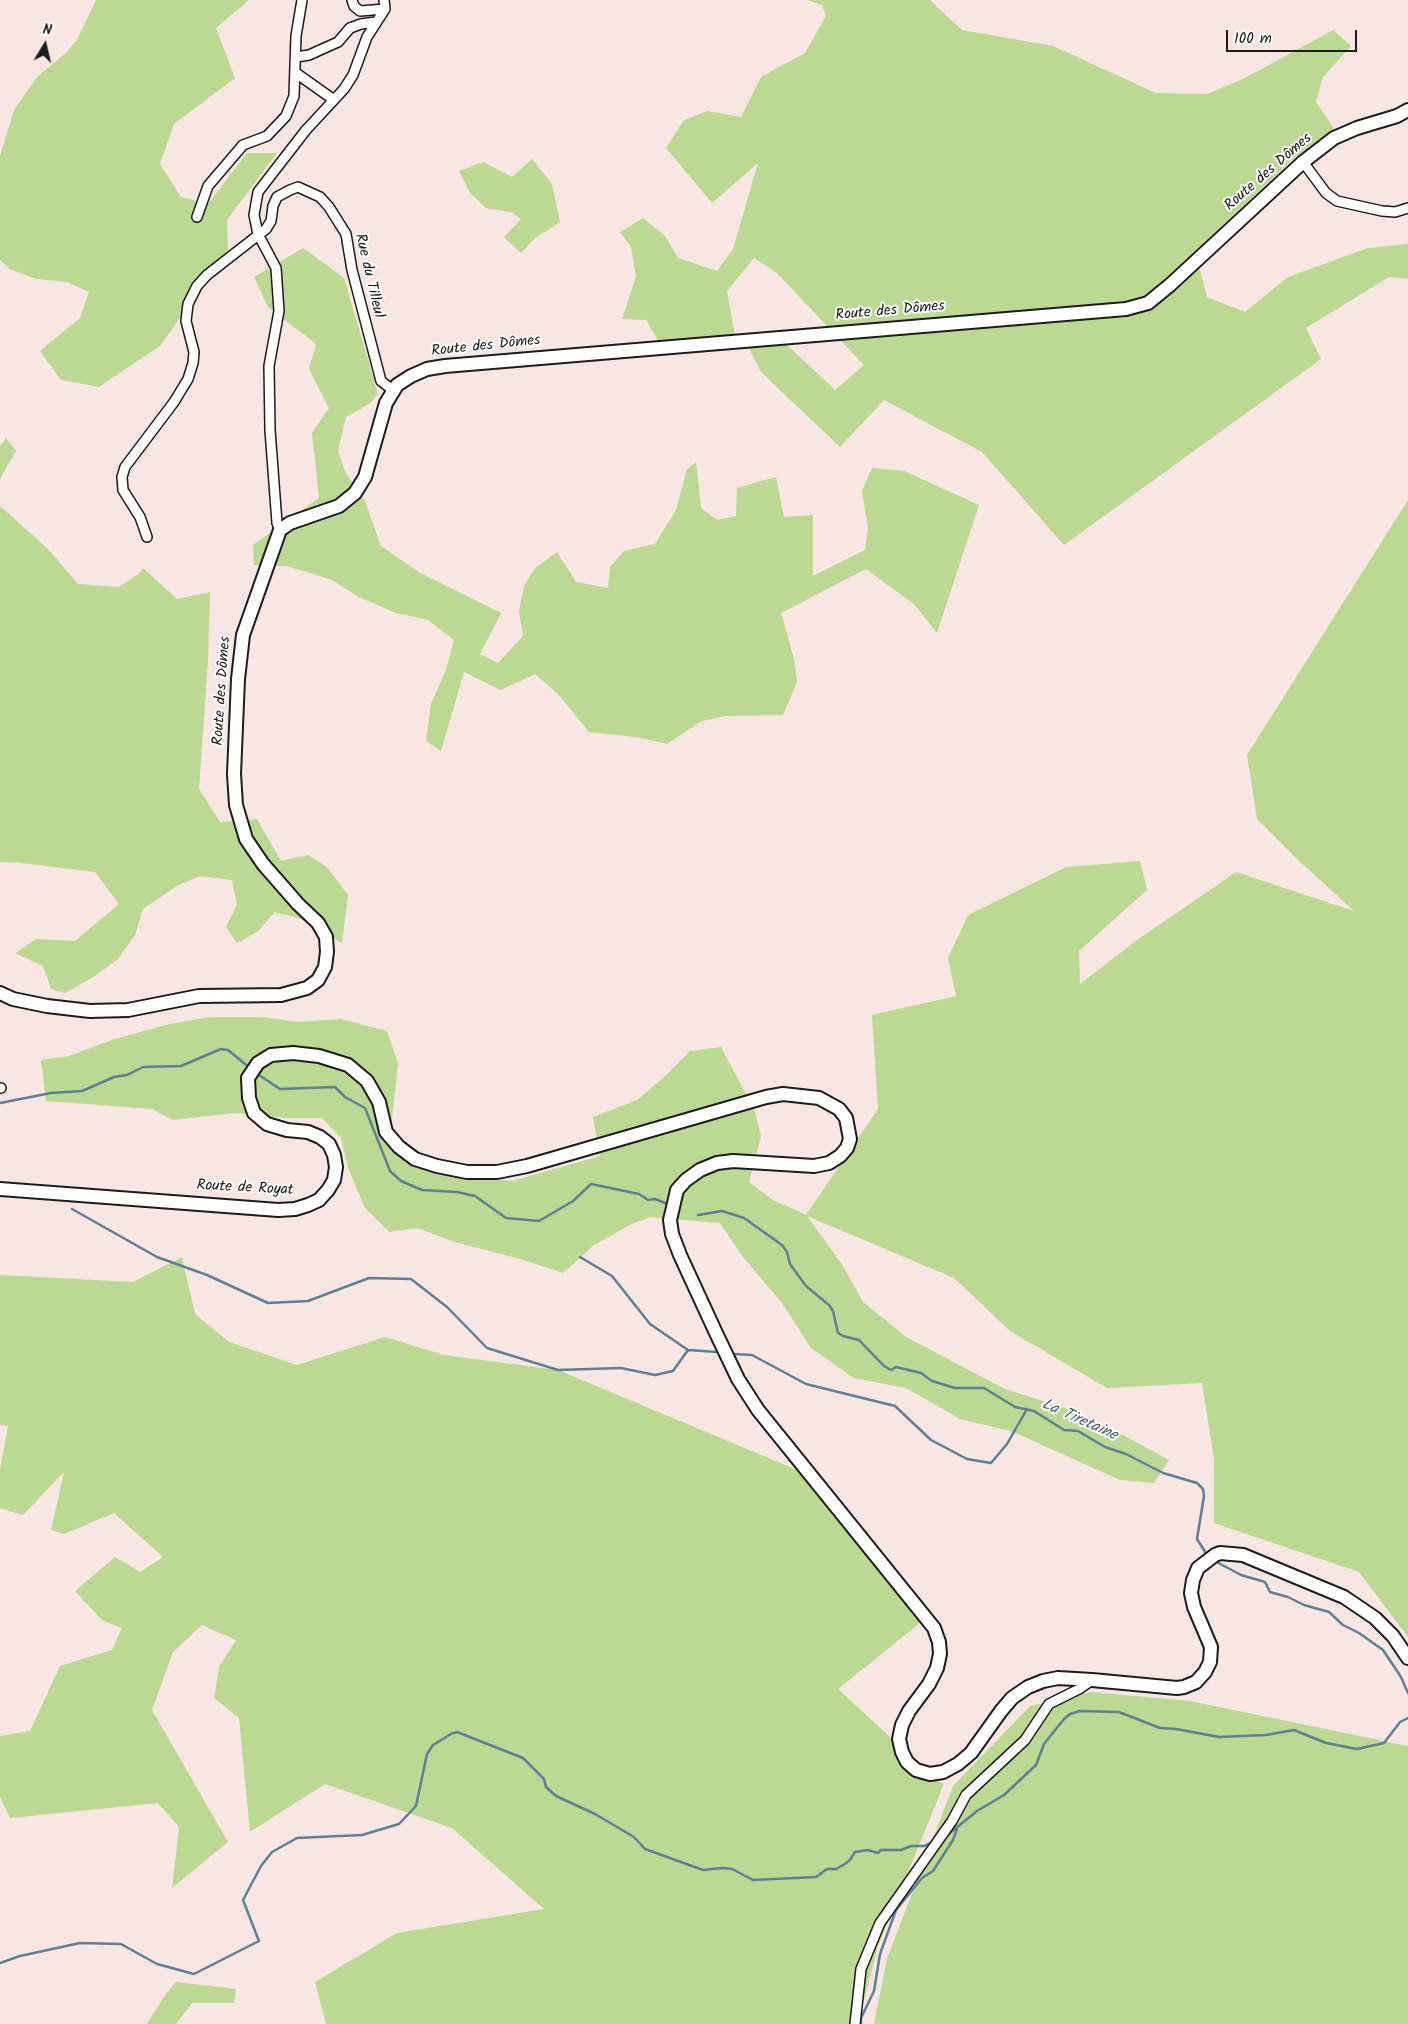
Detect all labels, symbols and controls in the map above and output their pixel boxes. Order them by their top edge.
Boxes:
text: N [41,19,53,42]
north arrow [20,20,70,70]
scale bar [1228,20,1359,52]
text: 100 m [1234,27,1272,51]
street label: Route des Dômes [1222,130,1316,216]
street label: Rue du Tilleul [350,232,386,320]
street label: Route des Dômes [835,298,945,326]
street label: Route des Dômes [431,332,541,362]
street label: Route des Dômes [210,636,236,746]
street label: Route de Royat [196,1177,294,1201]
water label: La Tiretaine [1038,1396,1120,1446]

